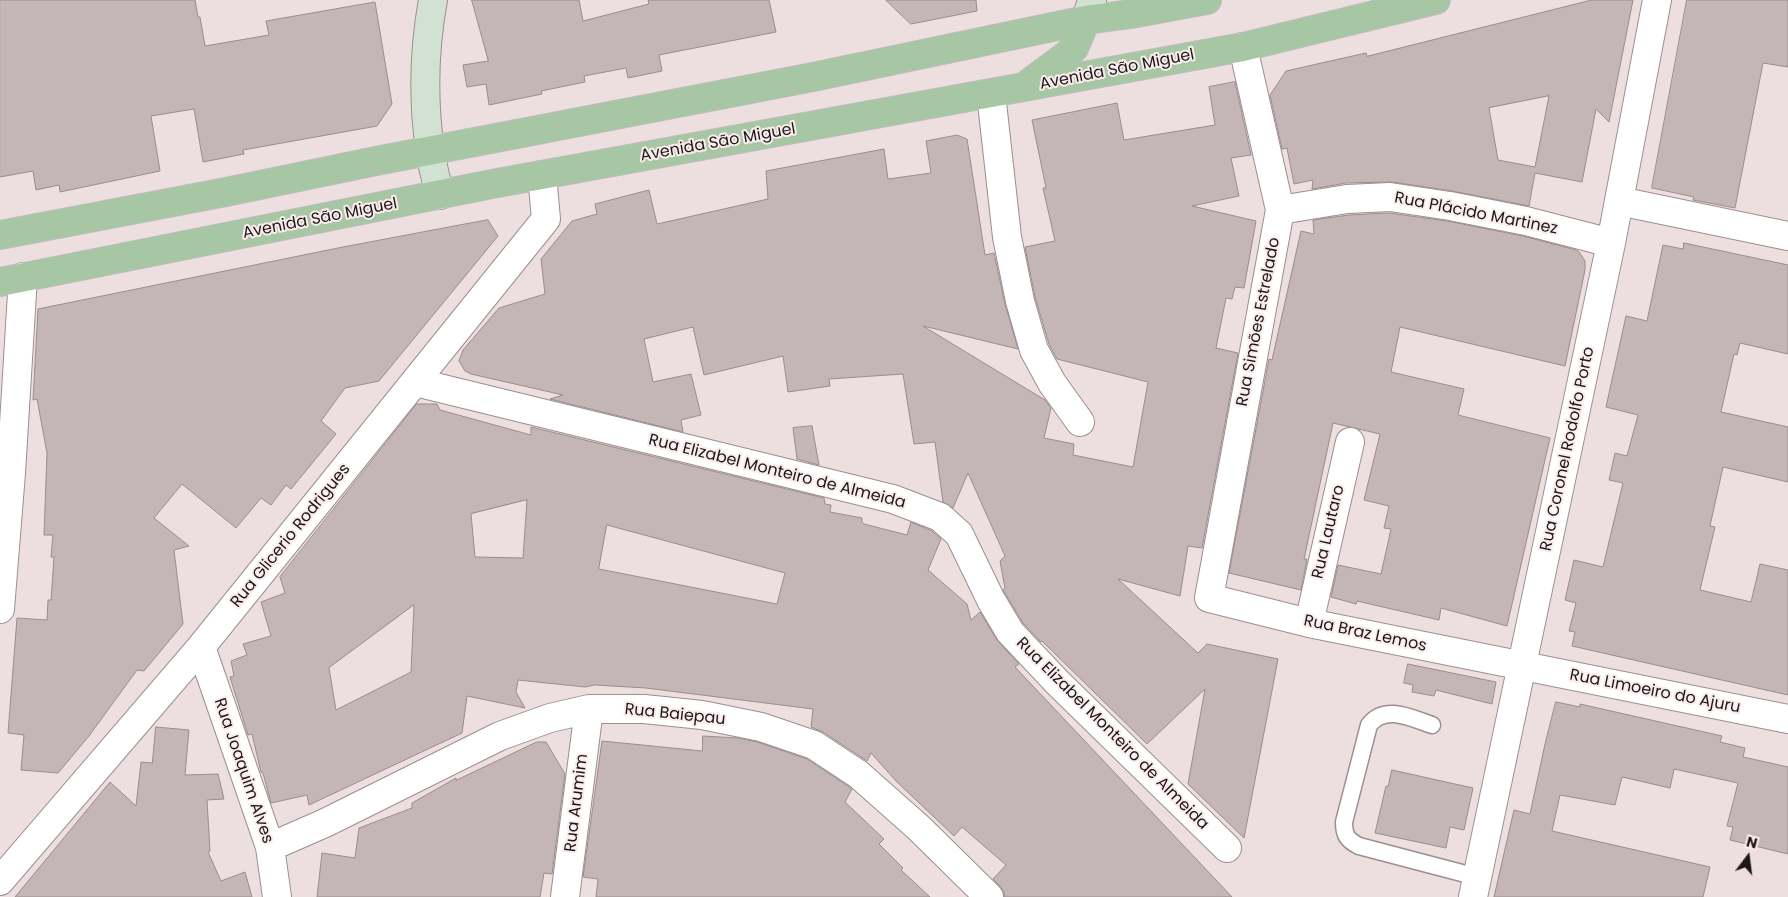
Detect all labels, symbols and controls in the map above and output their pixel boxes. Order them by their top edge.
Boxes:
street label: Avenida São Miguel [1038,46,1196,94]
street label: Avenida São Miguel [639,120,797,166]
street label: Rua Plácido Martinez [1393,189,1559,239]
street label: Avenida São Miguel [241,195,399,243]
street label: Rua Simões Estrelado [1233,236,1285,408]
street label: Rua Coronel Rodolfo Porto [1537,345,1599,553]
street label: Rua Elizabel Monteiro de Almeida [646,431,908,513]
street label: Rua Glicerio Rodrigues [227,460,355,612]
street label: Rua Lautaro [1309,483,1349,581]
street label: Rua Braz Lemos [1302,612,1428,656]
street label: Rua Elizabel Monteiro de Almeida [1012,634,1212,834]
street label: Rua Limoeiro do Ajuru [1568,666,1742,718]
street label: Rua Joaquim Alves [209,696,277,846]
street label: Rua Baiepau [624,700,726,730]
street label: Rua Arumim [561,753,593,853]
text: N [1744,831,1760,854]
north arrow [1723,832,1773,882]

